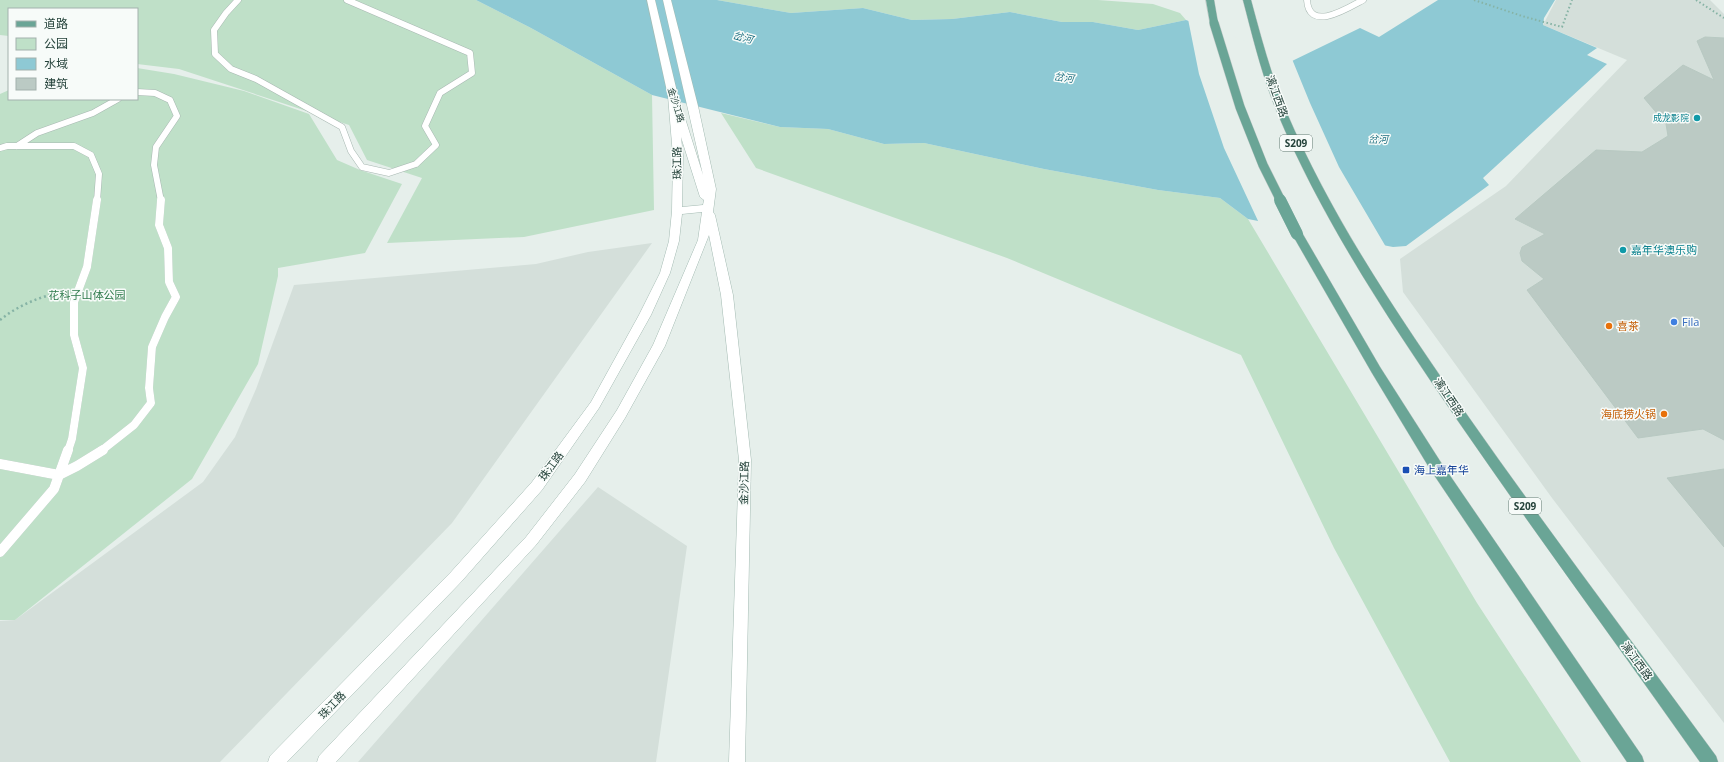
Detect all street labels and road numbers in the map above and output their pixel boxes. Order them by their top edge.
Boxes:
street label: 漓江西路 [1263,73,1292,119]
street label: 金沙江路 [665,86,688,124]
road number: S209 [1280,135,1312,151]
street label: 珠江路 [669,146,684,180]
street label: 漓江西路 [1431,374,1468,419]
street label: 珠江路 [535,448,566,483]
street label: 金沙江路 [736,461,751,505]
road number: S209 [1509,498,1541,514]
street label: 漓江西路 [1618,638,1656,683]
street label: 珠江路 [315,688,348,722]

